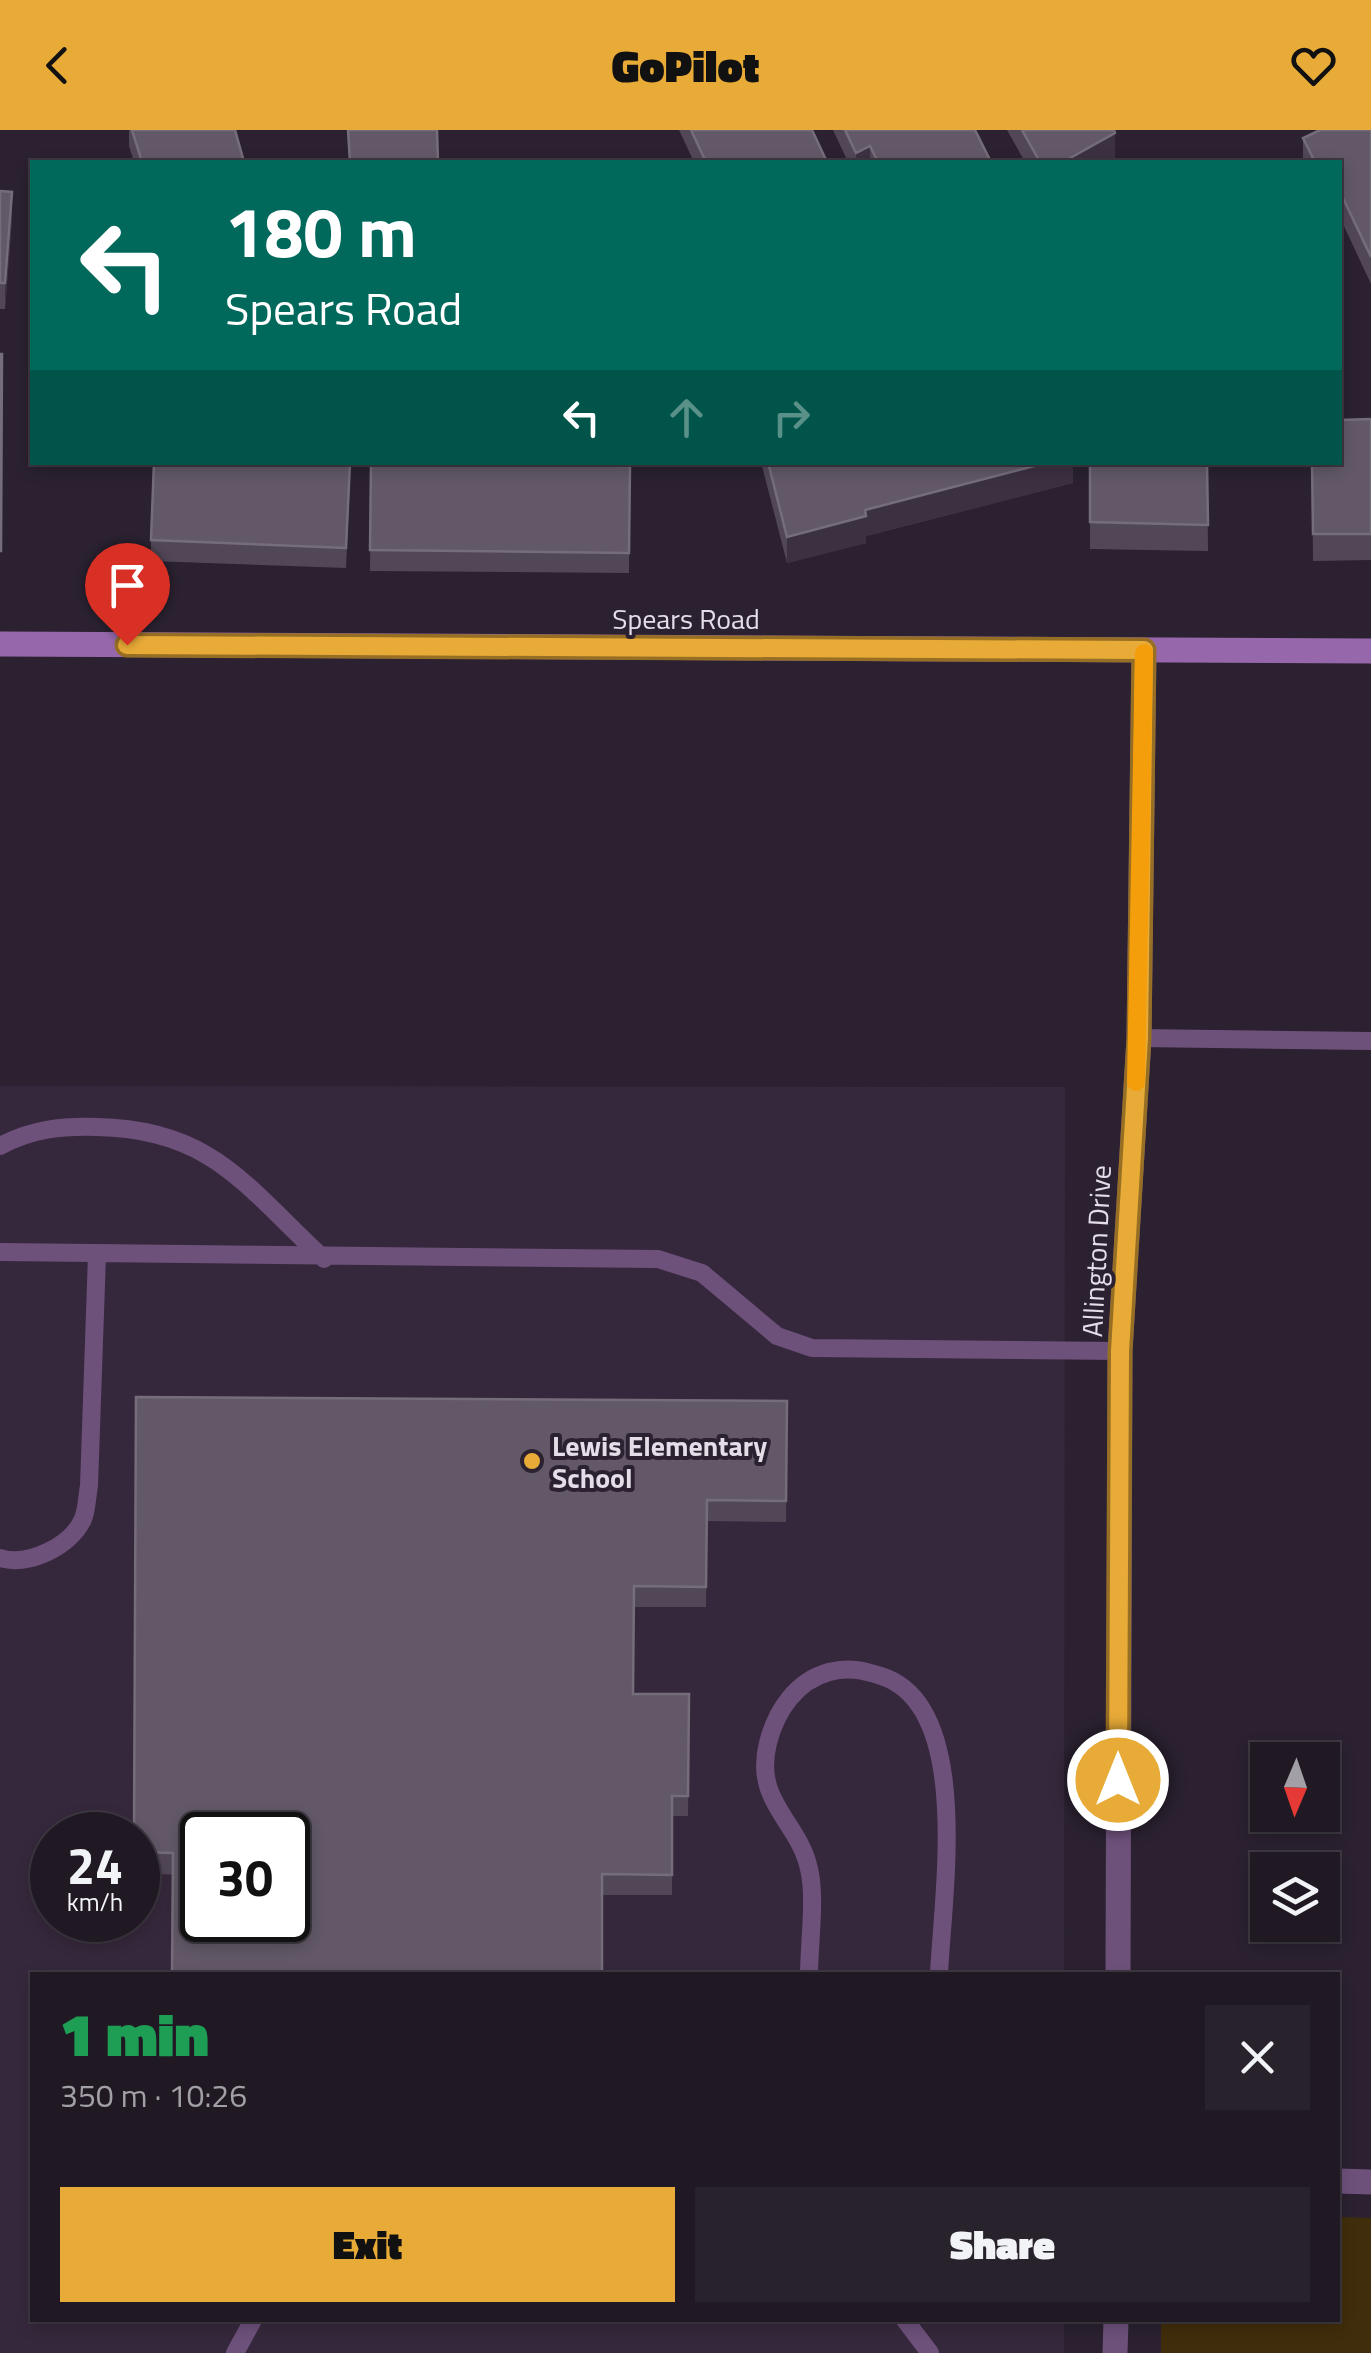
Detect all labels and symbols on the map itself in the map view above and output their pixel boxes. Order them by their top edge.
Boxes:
pin [85,543,170,646]
street label: Spears Road [612,597,760,640]
street label: Allington Drive [1070,1164,1122,1338]
place label: Lewis Elementary School [552,1424,767,1499]
marker: Lewis Elementary School [521,1450,543,1472]
position arrow [1066,1728,1170,1832]
north arrow [1250,1742,1340,1832]
speed limit sign: 30 [180,1812,310,1942]

